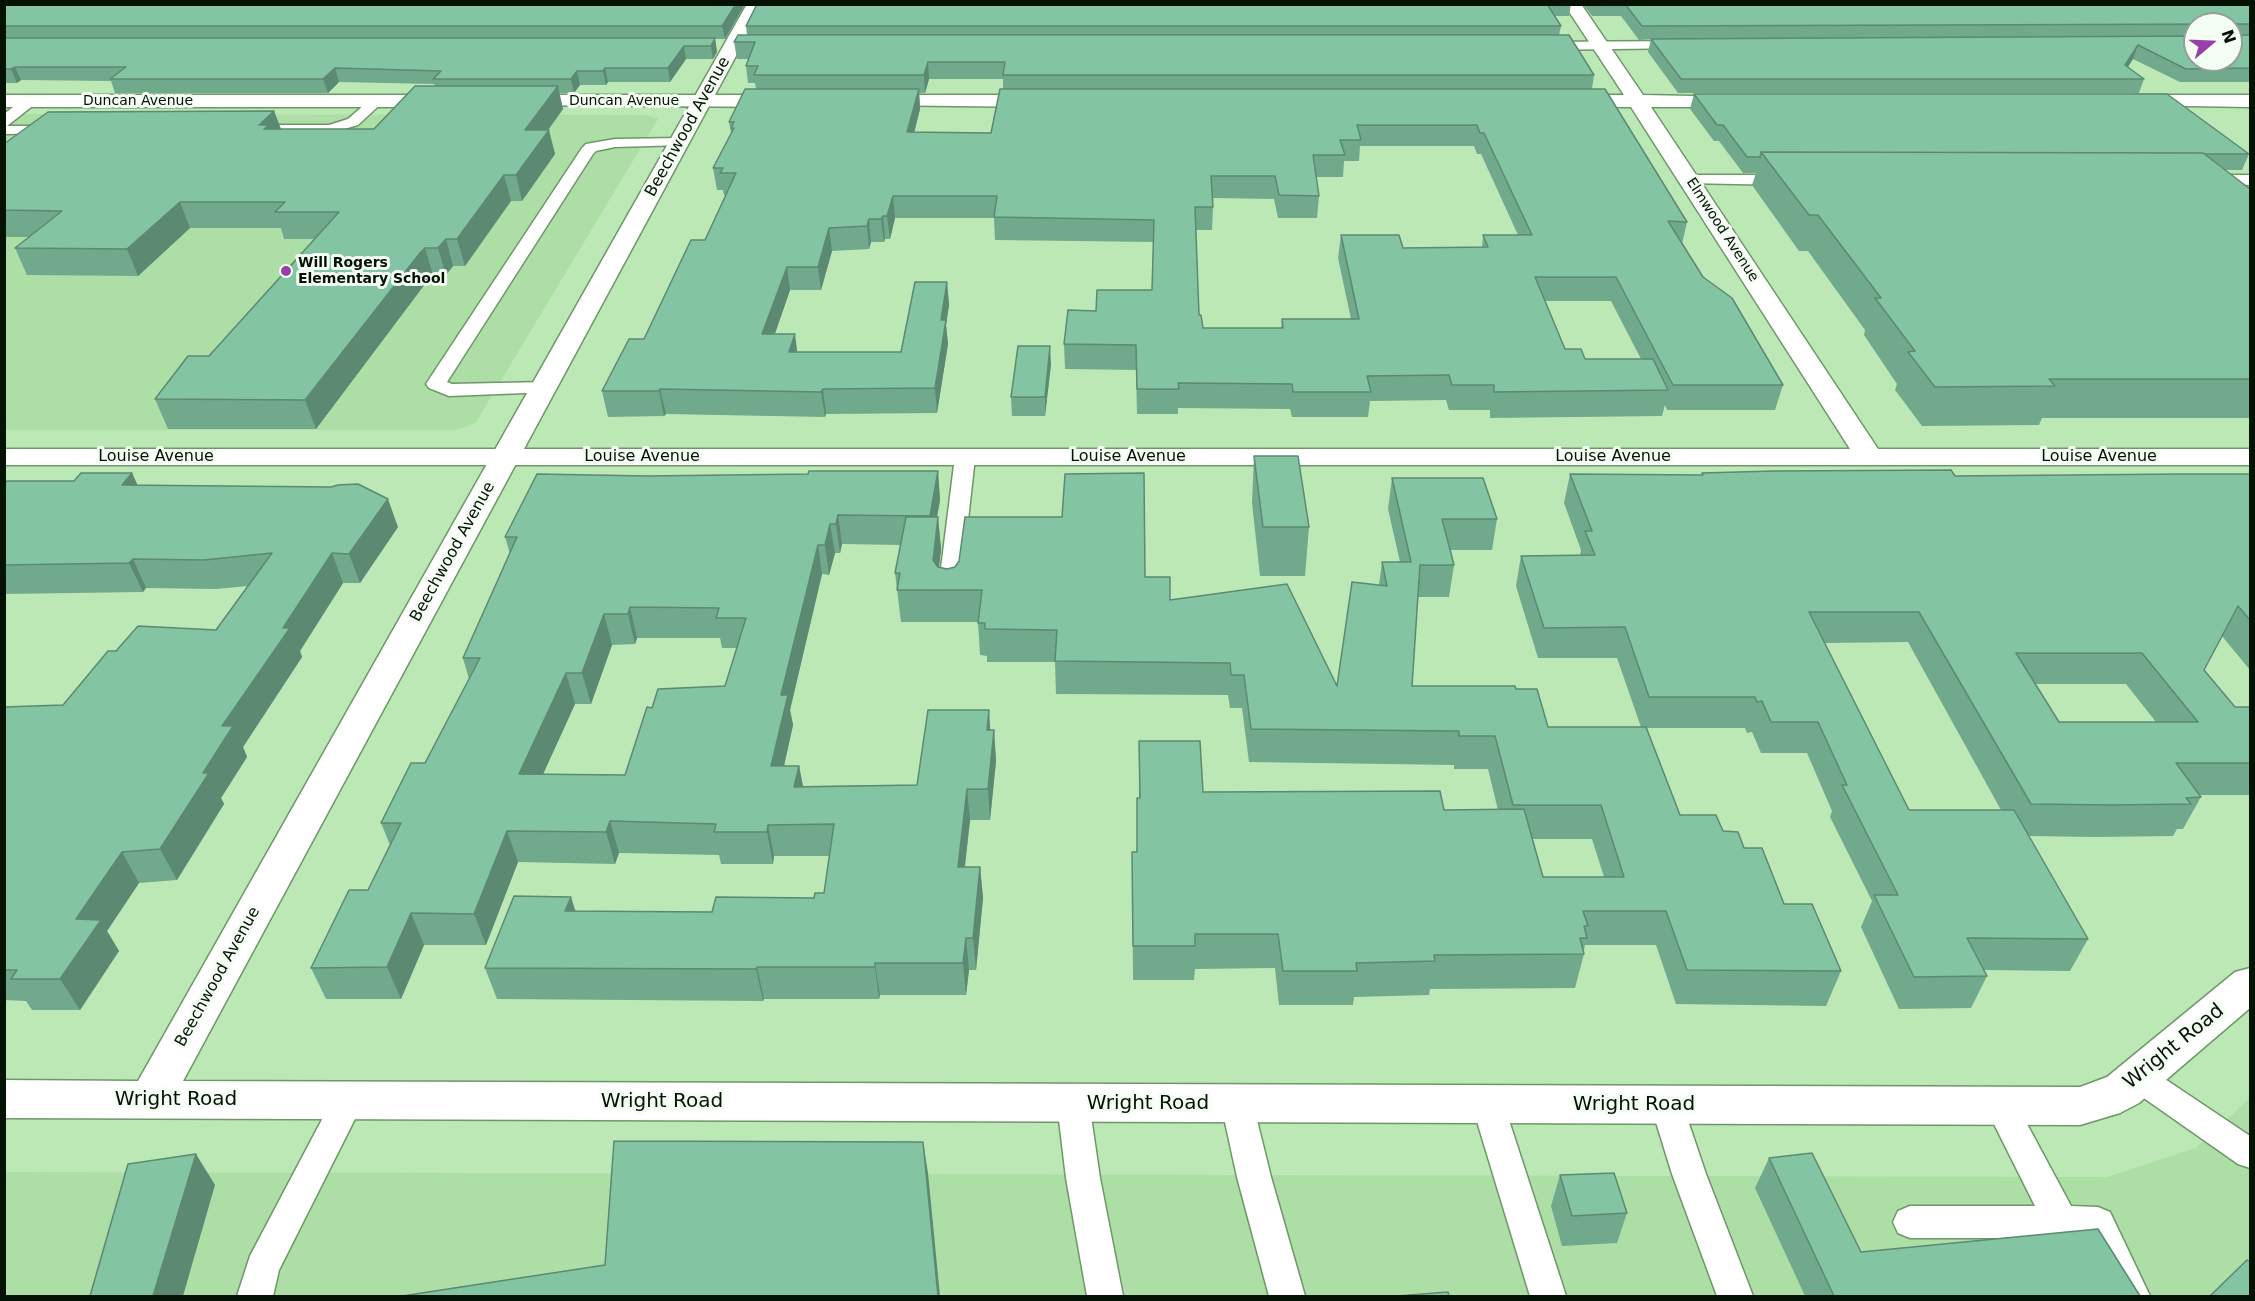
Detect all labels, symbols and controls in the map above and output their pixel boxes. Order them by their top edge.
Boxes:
north arrow [2183,12,2243,72]
text: N [2217,27,2240,46]
street label: Beechwood Avenue [642,54,734,200]
street label: Duncan Avenue [83,93,193,109]
street label: Duncan Avenue [569,93,679,109]
street label: Elmwood Avenue [1682,175,1762,285]
place label: Will Rogers Elementary School [298,255,445,288]
marker: Will Rogers Elementary School [279,264,293,278]
street label: Louise Avenue [98,447,214,467]
street label: Louise Avenue [584,447,700,467]
street label: Louise Avenue [1070,447,1186,467]
street label: Louise Avenue [1555,447,1671,467]
street label: Louise Avenue [2041,447,2157,467]
street label: Beechwood Avenue [407,479,499,625]
street label: Beechwood Avenue [172,904,264,1050]
street label: Wright Road [2119,999,2229,1095]
street label: Wright Road [115,1088,237,1112]
street label: Wright Road [601,1090,723,1114]
street label: Wright Road [1087,1092,1209,1116]
street label: Wright Road [1573,1093,1695,1117]

